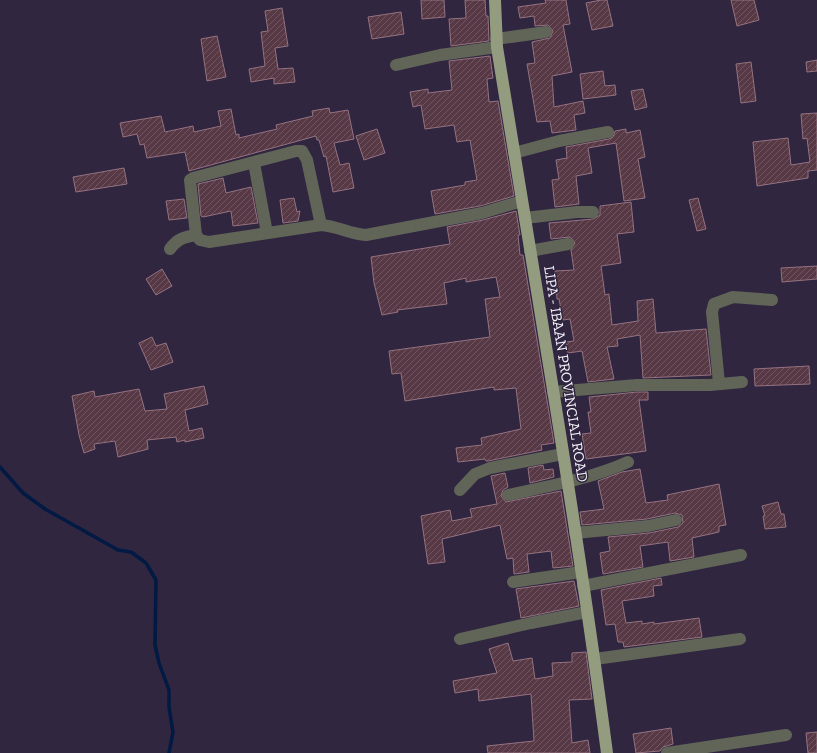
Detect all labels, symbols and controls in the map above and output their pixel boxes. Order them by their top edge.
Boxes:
street label: LIPA - IBAAN PROVINCIAL ROAD [540,265,592,483]

